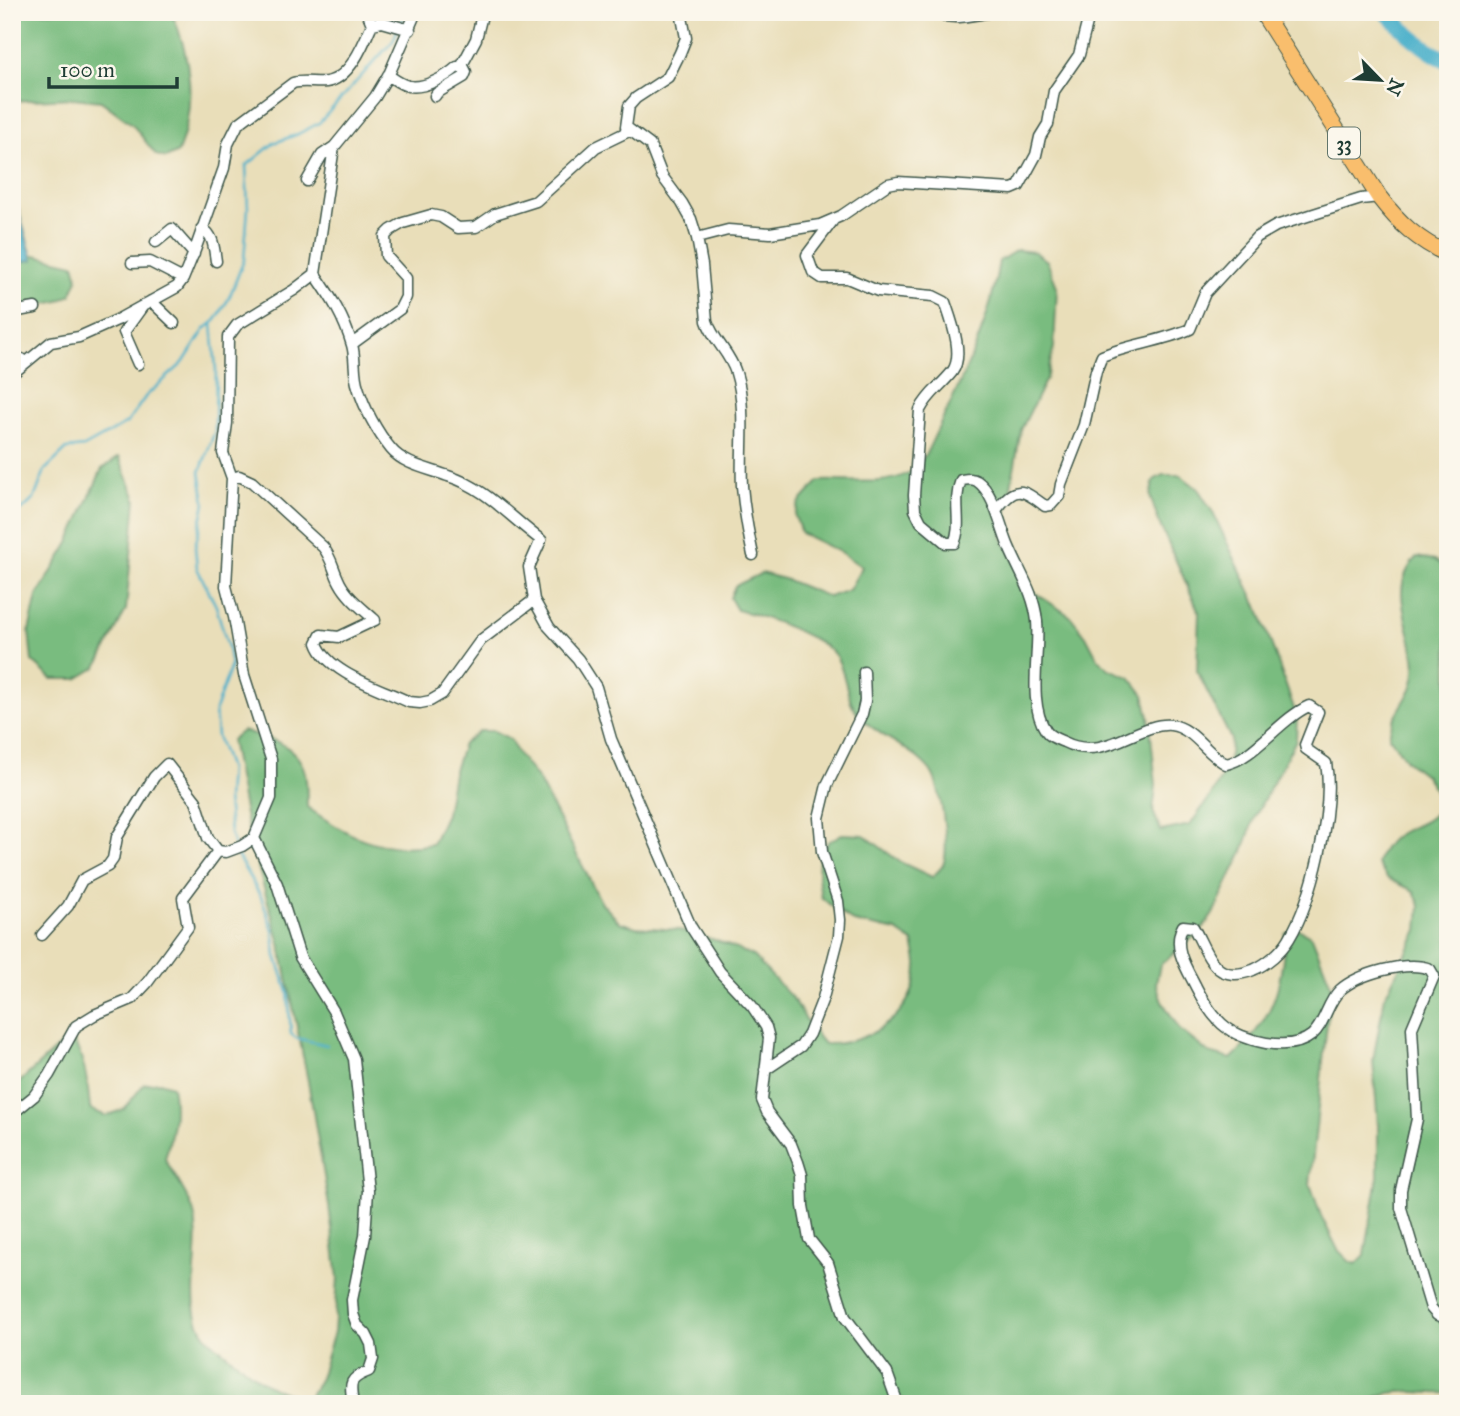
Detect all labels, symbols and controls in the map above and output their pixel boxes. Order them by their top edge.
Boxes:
scale bar [49,46,177,90]
north arrow [1344,46,1414,116]
text: 100 m [60,57,115,83]
text: N [1381,75,1409,99]
road number: 33 [1328,127,1360,158]

